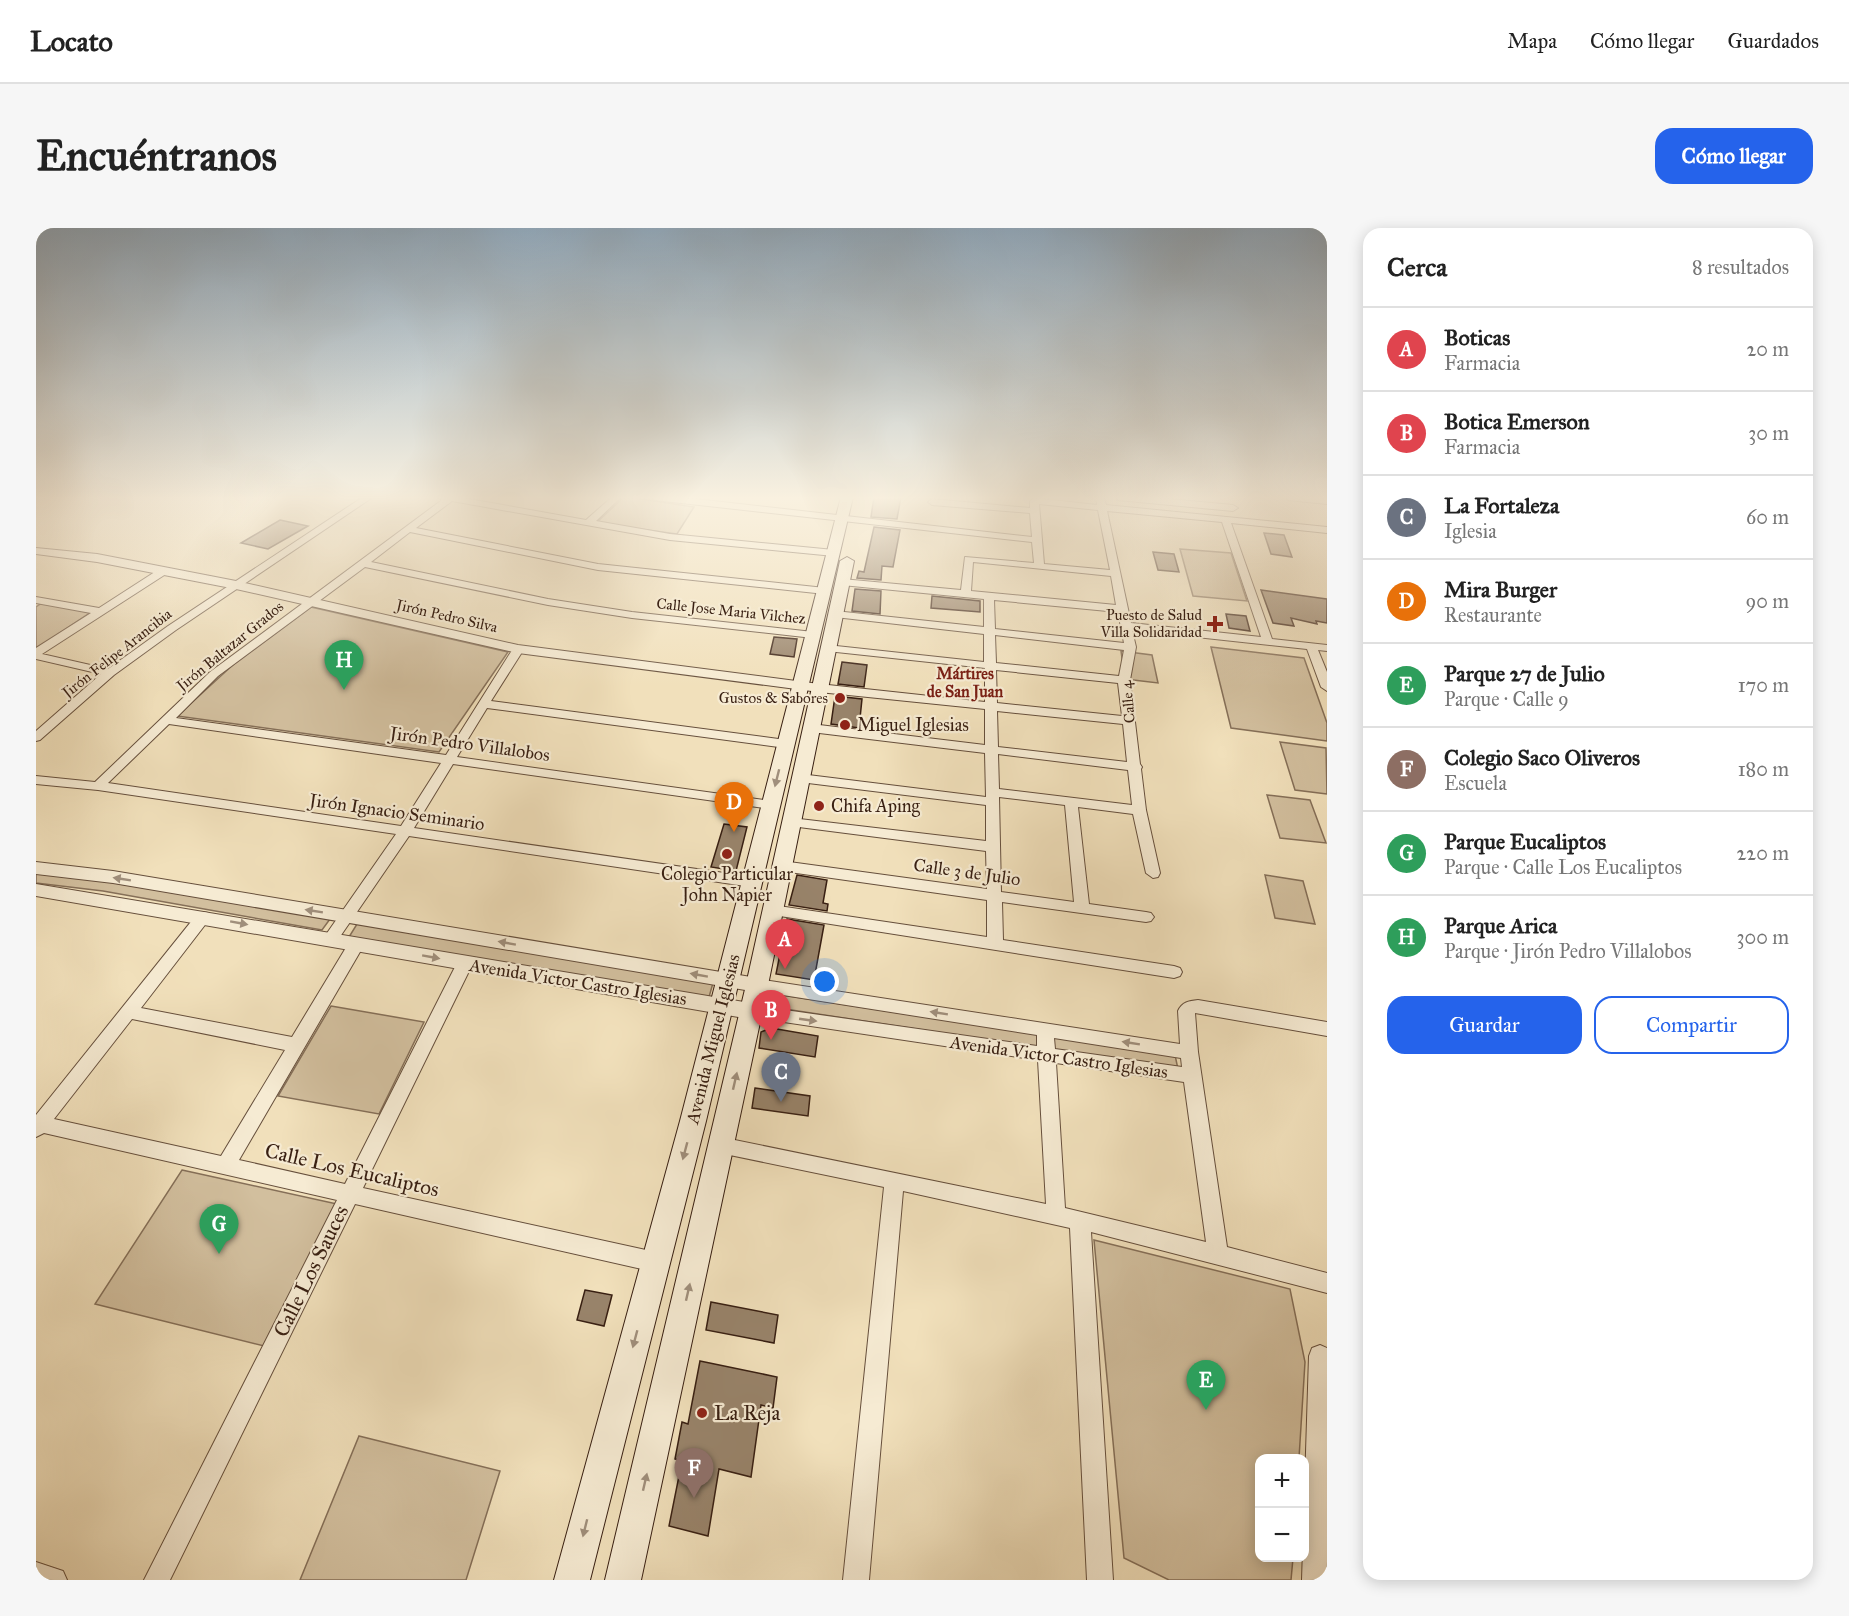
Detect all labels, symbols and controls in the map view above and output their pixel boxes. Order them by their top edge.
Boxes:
text: Locato [30,24,113,59]
text: Mapa [1507,28,1557,54]
text: Cómo llegar [1590,28,1694,54]
text: Guardados [1727,28,1819,54]
button: Cómo llegar [1655,128,1813,184]
text: Encuéntranos [36,130,277,182]
text: Cerca [1387,251,1447,283]
text: 8 resultados [1692,255,1789,279]
text: Boticas [1444,324,1510,351]
text: A [1400,337,1413,361]
text: 20 m [1746,337,1789,361]
text: Farmacia [1444,351,1520,375]
text: Botica Emerson [1444,408,1590,435]
text: B [1400,421,1413,445]
text: 30 m [1748,421,1789,445]
text: Farmacia [1444,435,1520,459]
text: La Fortaleza [1444,492,1559,519]
text: C [1400,505,1413,529]
text: 60 m [1746,505,1789,529]
text: Iglesia [1444,519,1497,543]
text: Mira Burger [1444,576,1557,603]
text: D [1399,589,1414,613]
text: 90 m [1746,589,1789,613]
street label: Calle Jose Maria Vilchez [655,594,807,629]
street label: Jirón Pedro Silva [392,595,500,638]
street label: Jirón Baltazar Grados [171,597,288,697]
text: Restaurante [1444,603,1542,627]
street label: Jirón Felipe Arancibia [57,604,176,703]
place label: Puesto de Salud Villa Solidaridad [1099,606,1202,641]
marker: Puesto de Salud Villa Solidaridad [1206,615,1224,633]
pin: H [324,640,364,690]
text: Parque 27 de Julio [1444,660,1605,687]
district label: Mártires de San Juan [927,664,1003,702]
text: E [1399,673,1414,697]
text: 170 m [1738,673,1789,697]
street label: Calle 4 [1117,679,1139,724]
text: Parque · Calle 9 [1444,687,1569,711]
place label: Gustos & Sabores [719,689,828,707]
marker: Gustos & Sabores [833,691,847,705]
place label: Miguel Iglesias [857,714,969,737]
marker: Miguel Iglesias [838,718,852,732]
street label: Jirón Pedro Villalobos [387,722,551,767]
text: Colegio Saco Oliveros [1444,744,1640,771]
text: F [1400,757,1413,781]
text: 180 m [1738,757,1789,781]
one-way arrow [772,769,782,787]
text: Escuela [1444,771,1507,795]
pin: D [714,782,754,832]
street label: Jirón Ignacio Seminario [306,789,486,836]
place label: Chifa Aping [831,795,921,818]
marker: Chifa Aping [812,799,826,813]
text: Parque Eucaliptos [1444,828,1606,855]
text: G [1399,841,1414,865]
text: 220 m [1737,841,1789,865]
marker: Colegio Particular John Napier [720,847,734,861]
street label: Calle 3 de Julio [912,854,1022,891]
text: Parque · Calle Los Eucaliptos [1444,855,1682,879]
place label: Colegio Particular John Napier [661,863,793,907]
one-way arrow [112,874,131,883]
one-way arrow [305,906,324,915]
text: Parque Arica [1444,912,1557,939]
one-way arrow [229,919,248,928]
pin: A [766,920,804,969]
text: H [1398,925,1415,949]
text: 300 m [1737,925,1789,949]
one-way arrow [497,938,516,947]
text: Parque · Jirón Pedro Villalobos [1444,939,1692,963]
street label: Avenida Miguel Iglesias [681,952,746,1127]
one-way arrow [421,953,440,962]
street label: Avenida Victor Castro Iglesias [466,954,688,1011]
your location [810,967,839,996]
one-way arrow [689,970,708,979]
pin: B [752,990,790,1040]
button: Guardar [1387,996,1582,1054]
button: Compartir [1594,996,1789,1054]
one-way arrow [929,1009,948,1018]
one-way arrow [799,1015,818,1024]
street label: Avenida Victor Castro Iglesias [947,1031,1169,1084]
one-way arrow [1122,1039,1141,1048]
pin: C [762,1052,800,1102]
one-way arrow [730,1072,740,1090]
street label: Calle Los Eucaliptos [262,1137,442,1203]
one-way arrow [680,1142,689,1160]
street label: Calle Los Sauces [268,1201,354,1341]
pin: G [200,1204,238,1254]
one-way arrow [683,1282,693,1301]
one-way arrow [629,1330,639,1348]
pin: E [1186,1360,1226,1410]
place label: La Reja [714,1400,780,1426]
marker: La Reja [695,1406,709,1420]
pin: F [674,1448,714,1498]
map controls [1255,1454,1309,1562]
button: + [1255,1454,1309,1508]
one-way arrow [641,1473,651,1491]
button: − [1255,1508,1309,1562]
one-way arrow [580,1518,590,1537]

